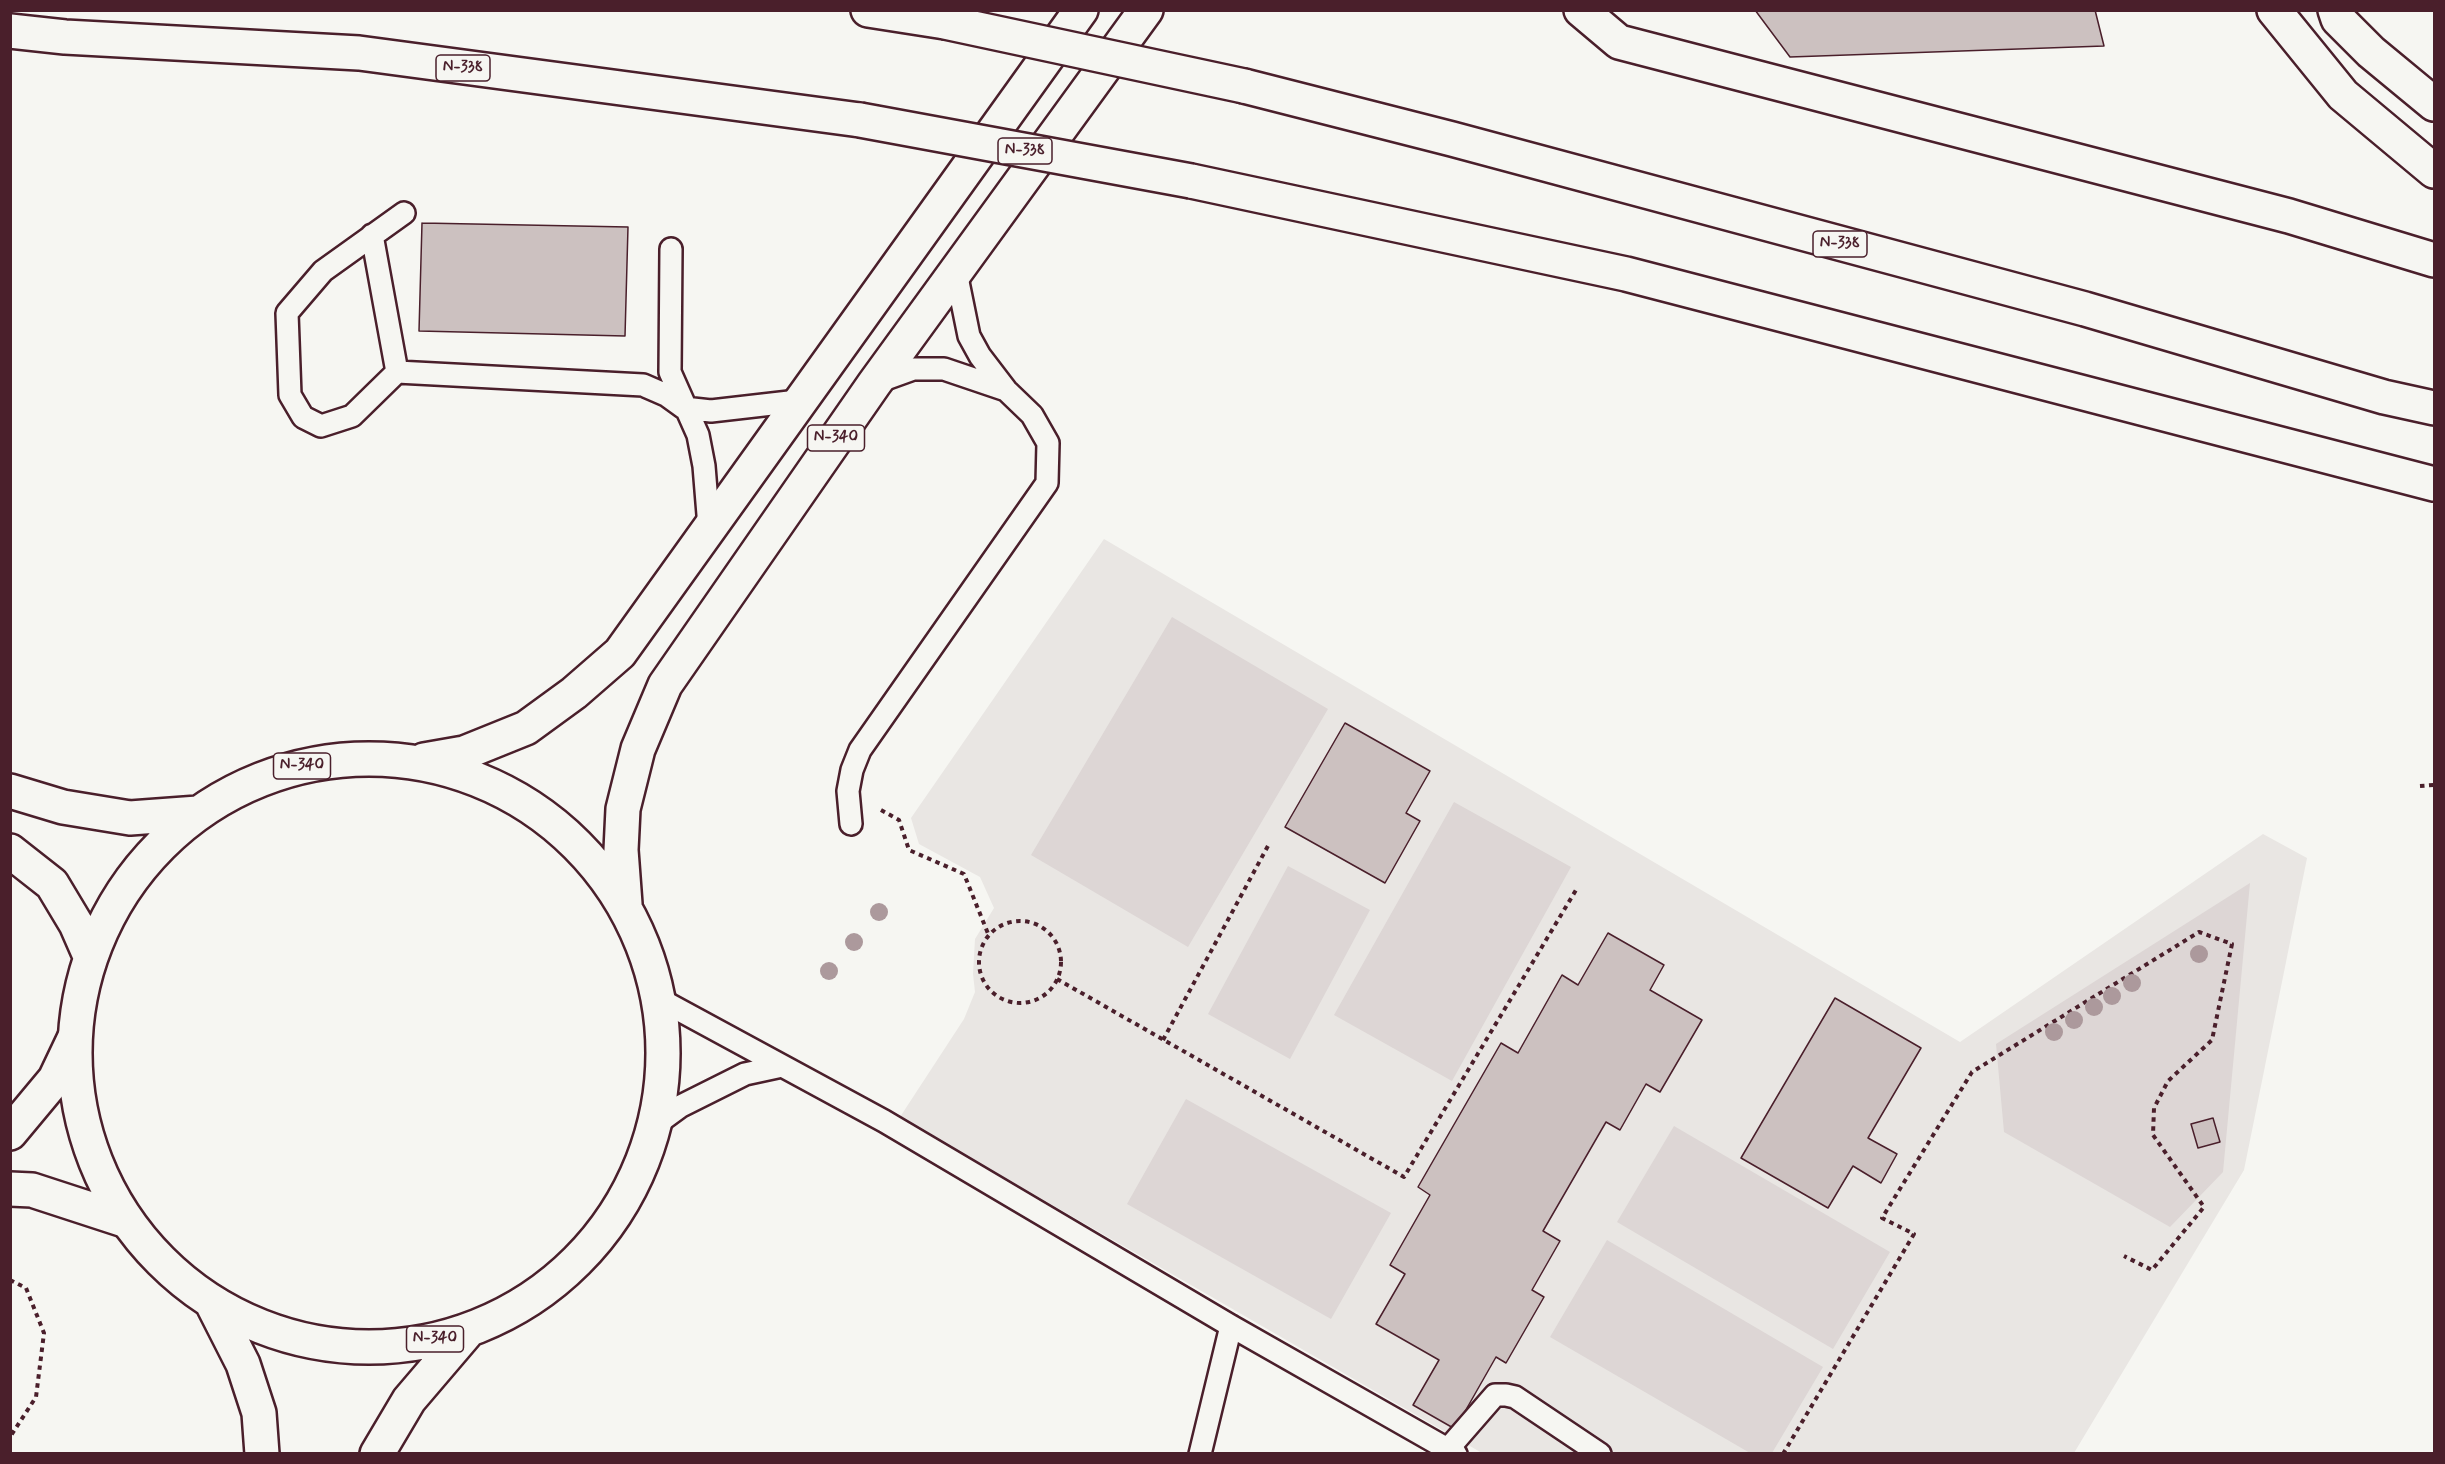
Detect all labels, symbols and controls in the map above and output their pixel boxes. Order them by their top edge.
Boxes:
road number: N-338 [436,55,490,81]
road number: N-338 [998,138,1052,164]
road number: N-338 [1813,231,1867,257]
road number: N-340 [808,425,864,451]
road number: N-340 [274,753,330,779]
road number: N-340 [406,1326,464,1352]

